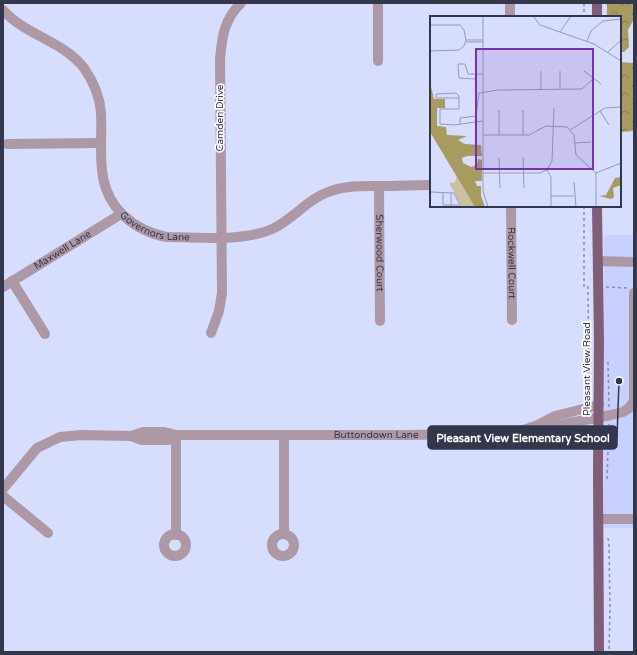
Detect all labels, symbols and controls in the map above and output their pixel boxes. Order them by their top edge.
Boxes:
inset map [430,16,621,207]
street label: Camden Drive [214,84,226,152]
street label: Governors Lane [117,209,190,243]
street label: Sherwood Court [373,214,386,292]
street label: Rockwell Court [505,227,518,299]
street label: Maxwell Lane [32,228,94,272]
street label: Pleasant View Road [581,322,593,416]
callout: Pleasant View Elementary School [428,426,617,449]
street label: Buttondown Lane [334,429,419,441]
text: Pleasant View Elementary School [436,432,610,446]

